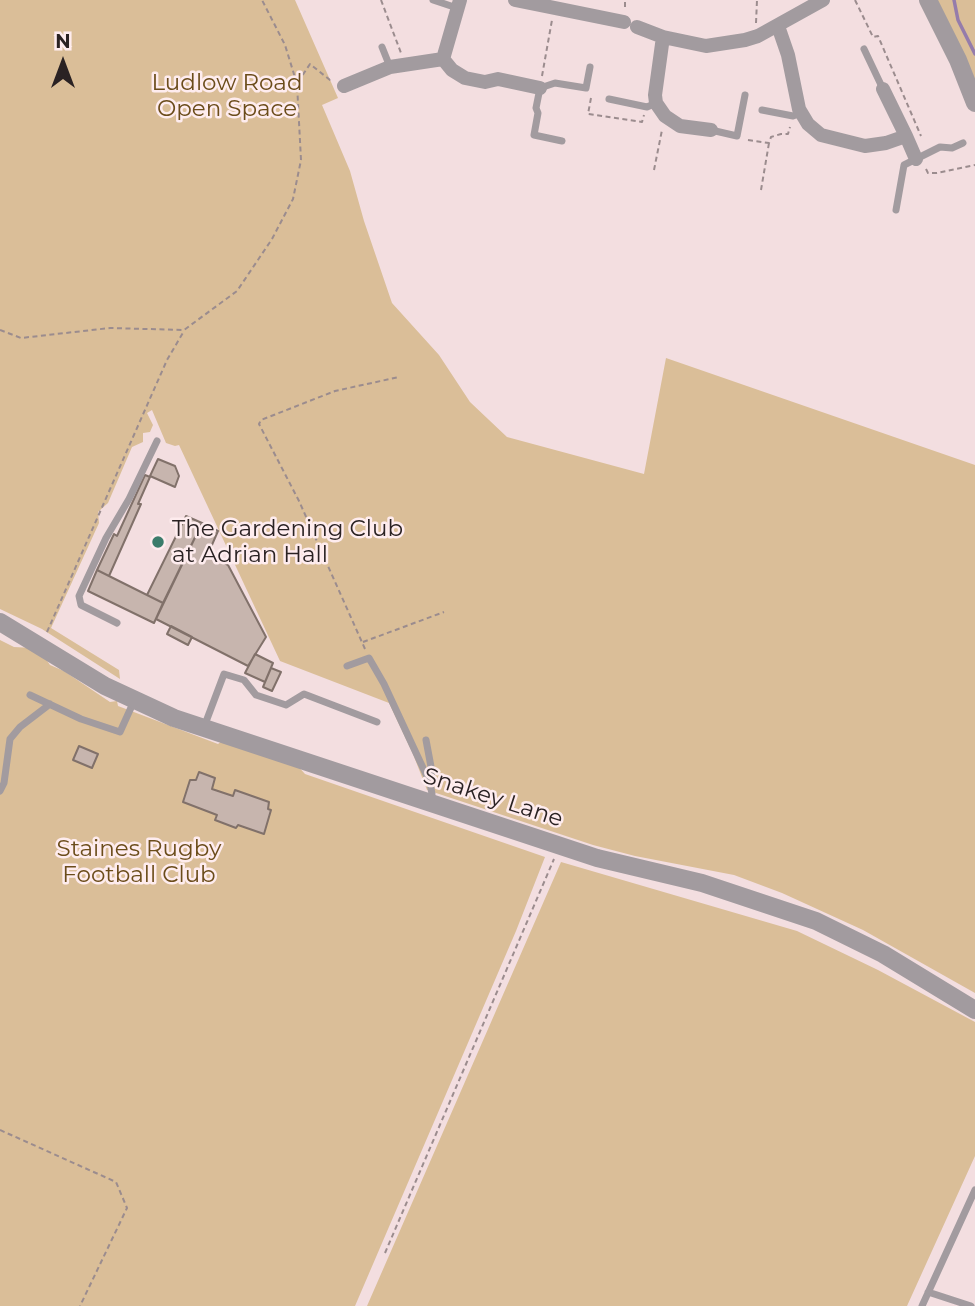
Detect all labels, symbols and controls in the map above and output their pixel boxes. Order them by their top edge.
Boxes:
north arrow [28,28,98,98]
text: N [55,30,71,53]
park label: Ludlow Road Open Space [151,69,303,123]
place label: The Gardening Club at Adrian Hall [172,515,403,569]
marker: The Gardening Club at Adrian Hall [150,534,166,550]
street label: Snakey Lane [420,762,566,834]
park label: Staines Rugby Football Club [56,835,222,889]

